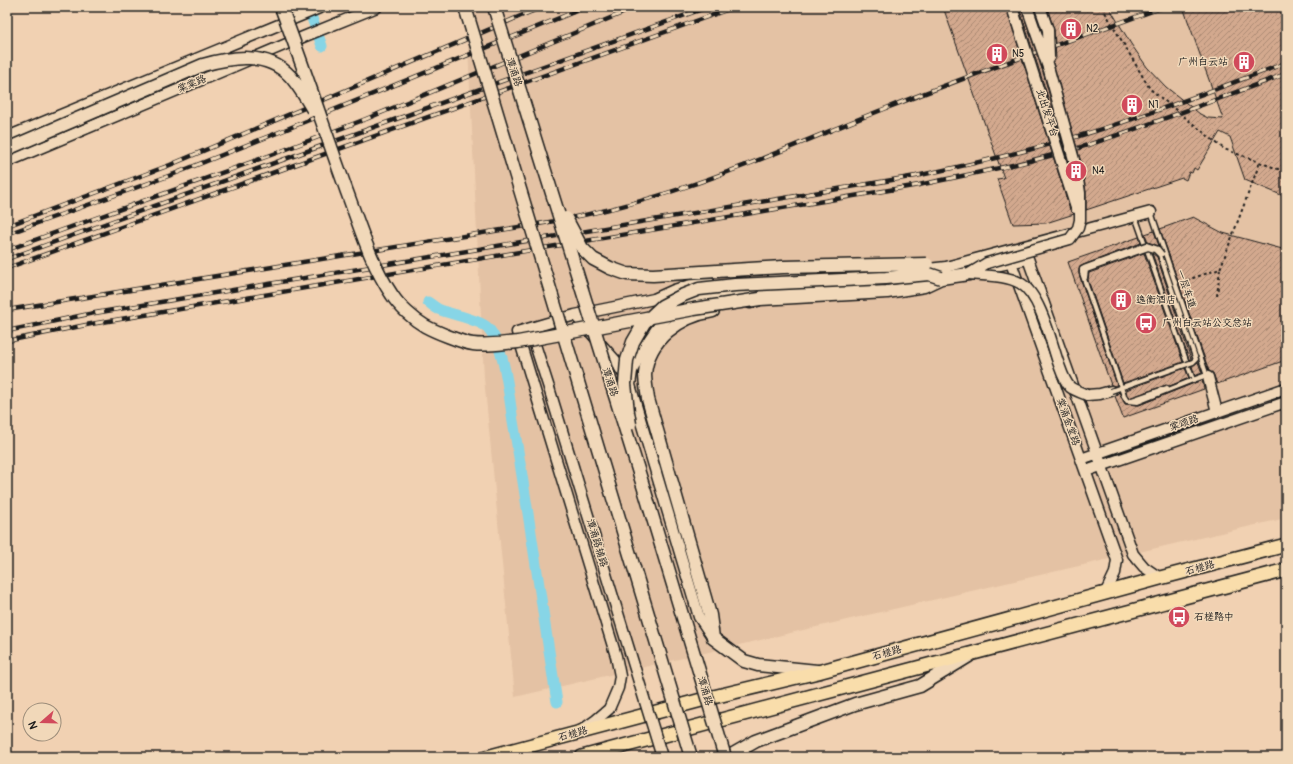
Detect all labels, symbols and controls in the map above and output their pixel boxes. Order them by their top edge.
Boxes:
building icon: N2 [1058,16,1084,42]
place label: N2 [1086,23,1099,35]
building icon: N5 [984,41,1010,67]
place label: N5 [1012,48,1024,60]
building icon: 广州白云站 [1231,49,1257,75]
street label: 潭涌路 [504,56,524,88]
place label: 广州白云站 [1178,56,1228,68]
street label: 棠棠路 [176,73,208,95]
street label: 北出发平台 [1034,87,1060,139]
building icon: N1 [1119,92,1145,118]
place label: N1 [1148,99,1159,111]
building icon: N4 [1063,158,1089,184]
place label: N4 [1092,165,1105,177]
street label: 一层车道 [1174,268,1198,310]
building icon: 逸衡酒店 [1108,287,1134,313]
place label: 逸衡酒店 [1136,294,1176,306]
bus stop icon: 广州白云站公交总站 [1133,310,1159,336]
place label: 广州白云站公交总站 [1162,317,1252,329]
street label: 潭涌路 [600,366,620,398]
street label: 棠涌金堂路 [1054,396,1082,448]
street label: 棠颂路 [1168,412,1200,434]
street label: 潭涌路辅路 [584,517,610,569]
street label: 石槎路 [1184,558,1216,578]
bus stop icon: 石槎路中 [1166,604,1192,630]
place label: 石槎路中 [1194,611,1234,623]
street label: 石槎路 [871,643,903,663]
street label: 潭涌路 [695,675,715,707]
north arrow [22,702,62,742]
text: N [26,719,40,731]
street label: 石槎路 [557,724,589,744]

